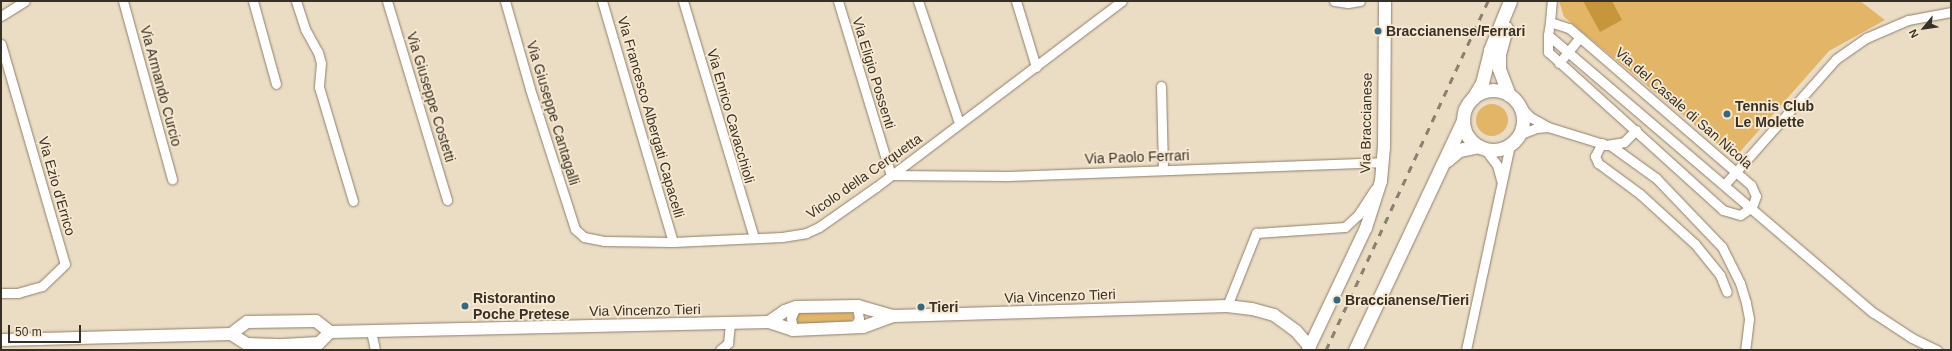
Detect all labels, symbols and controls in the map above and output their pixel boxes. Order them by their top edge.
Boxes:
north arrow [1904,8,1944,48]
street label: Via Francesco Albergati Capacelli [614,14,688,220]
street label: Via Eligio Possenti [849,15,899,131]
street label: Via Armando Curcio [137,23,185,149]
place label: Braccianense/Ferrari [1386,23,1525,39]
marker: Braccianense/Ferrari [1373,26,1383,36]
text: N [1906,27,1921,40]
street label: Via Giuseppe Costetti [403,30,459,164]
street label: Via Giuseppe Cantagalli [523,39,583,187]
street label: Via del Casale di San Nicola [1612,44,1756,172]
street label: Via Enrico Cavacchioli [704,47,758,185]
street label: Via Braccianese [1357,72,1375,174]
place label: Tennis Club Le Molette [1735,98,1814,130]
marker: Tennis Club Le Molette [1722,109,1732,119]
street label: Vicolo della Cerquetta [803,130,925,222]
street label: Via Ezio d'Errico [35,135,79,237]
street label: Via Paolo Ferrari [1084,147,1190,167]
street label: Via Vincenzo Tieri [1004,286,1116,306]
place label: Ristorantino Poche Pretese [473,290,569,322]
place label: Braccianense/Tieri [1345,292,1469,308]
marker: Braccianense/Tieri [1332,295,1342,305]
place label: Tieri [929,299,958,315]
marker: Ristorantino Poche Pretese [460,301,470,311]
street label: Via Vincenzo Tieri [589,301,701,319]
marker: Tieri [916,302,926,312]
scale bar [10,317,83,343]
text: 50 m [15,325,42,339]

